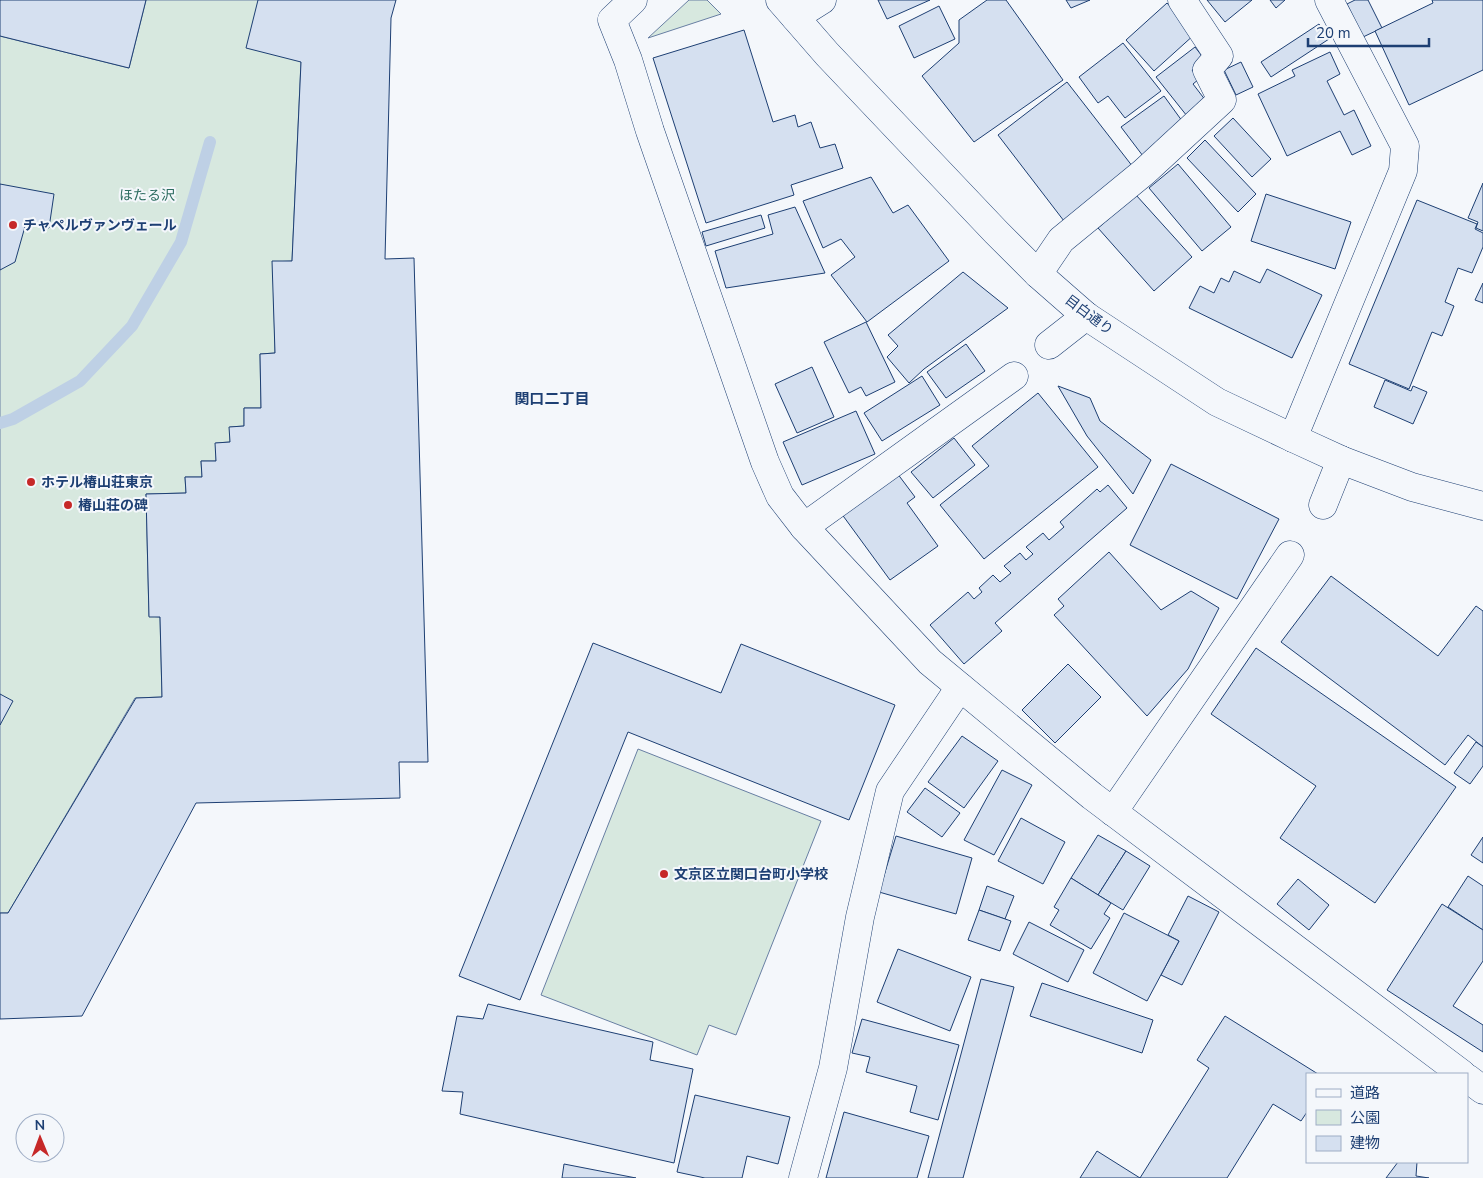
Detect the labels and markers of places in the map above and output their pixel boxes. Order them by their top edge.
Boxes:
place label: チャペルヴァンヴェール [23,216,177,235]
marker: チャペルヴァンヴェール [7,219,19,231]
place label: ホテル椿山荘東京 [41,473,153,492]
marker: ホテル椿山荘東京 [25,476,37,488]
place label: 椿山荘の碑 [78,496,148,515]
marker: 椿山荘の碑 [62,499,74,511]
place label: 文京区立関口台町小学校 [674,865,828,884]
marker: 文京区立関口台町小学校 [658,868,670,880]

